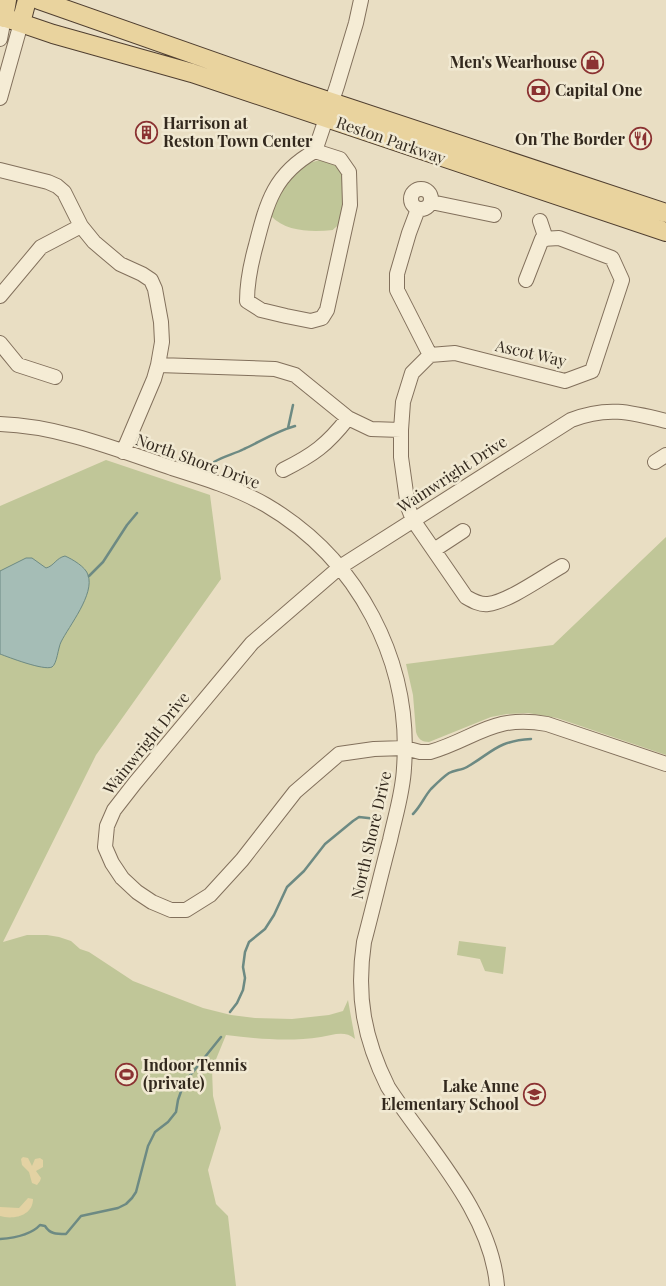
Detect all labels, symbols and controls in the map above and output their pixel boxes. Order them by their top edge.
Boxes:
shop icon: Men's Wearhouse [581,50,605,74]
place label: Men's Wearhouse [450,51,577,72]
bank icon: Capital One [527,78,551,102]
place label: Capital One [555,79,642,100]
street label: Reston Parkway [334,111,449,168]
place label: Harrison at Reston Town Center [163,112,313,151]
building icon: Harrison at Reston Town Center [135,120,159,144]
restaurant icon: On The Border [629,127,653,151]
place label: On The Border [515,128,626,149]
street label: Ascot Way [493,334,569,371]
street label: North Shore Drive [133,428,263,493]
street label: Wainwright Drive [392,430,510,517]
street label: Wainwright Drive [97,687,194,799]
street label: North Shore Drive [346,769,395,901]
place label: Indoor Tennis (private) [143,1054,247,1093]
sports icon: Indoor Tennis (private) [115,1062,139,1086]
place label: Lake Anne Elementary School [381,1075,519,1114]
school or university icon: Lake Anne Elementary School [523,1083,547,1107]

